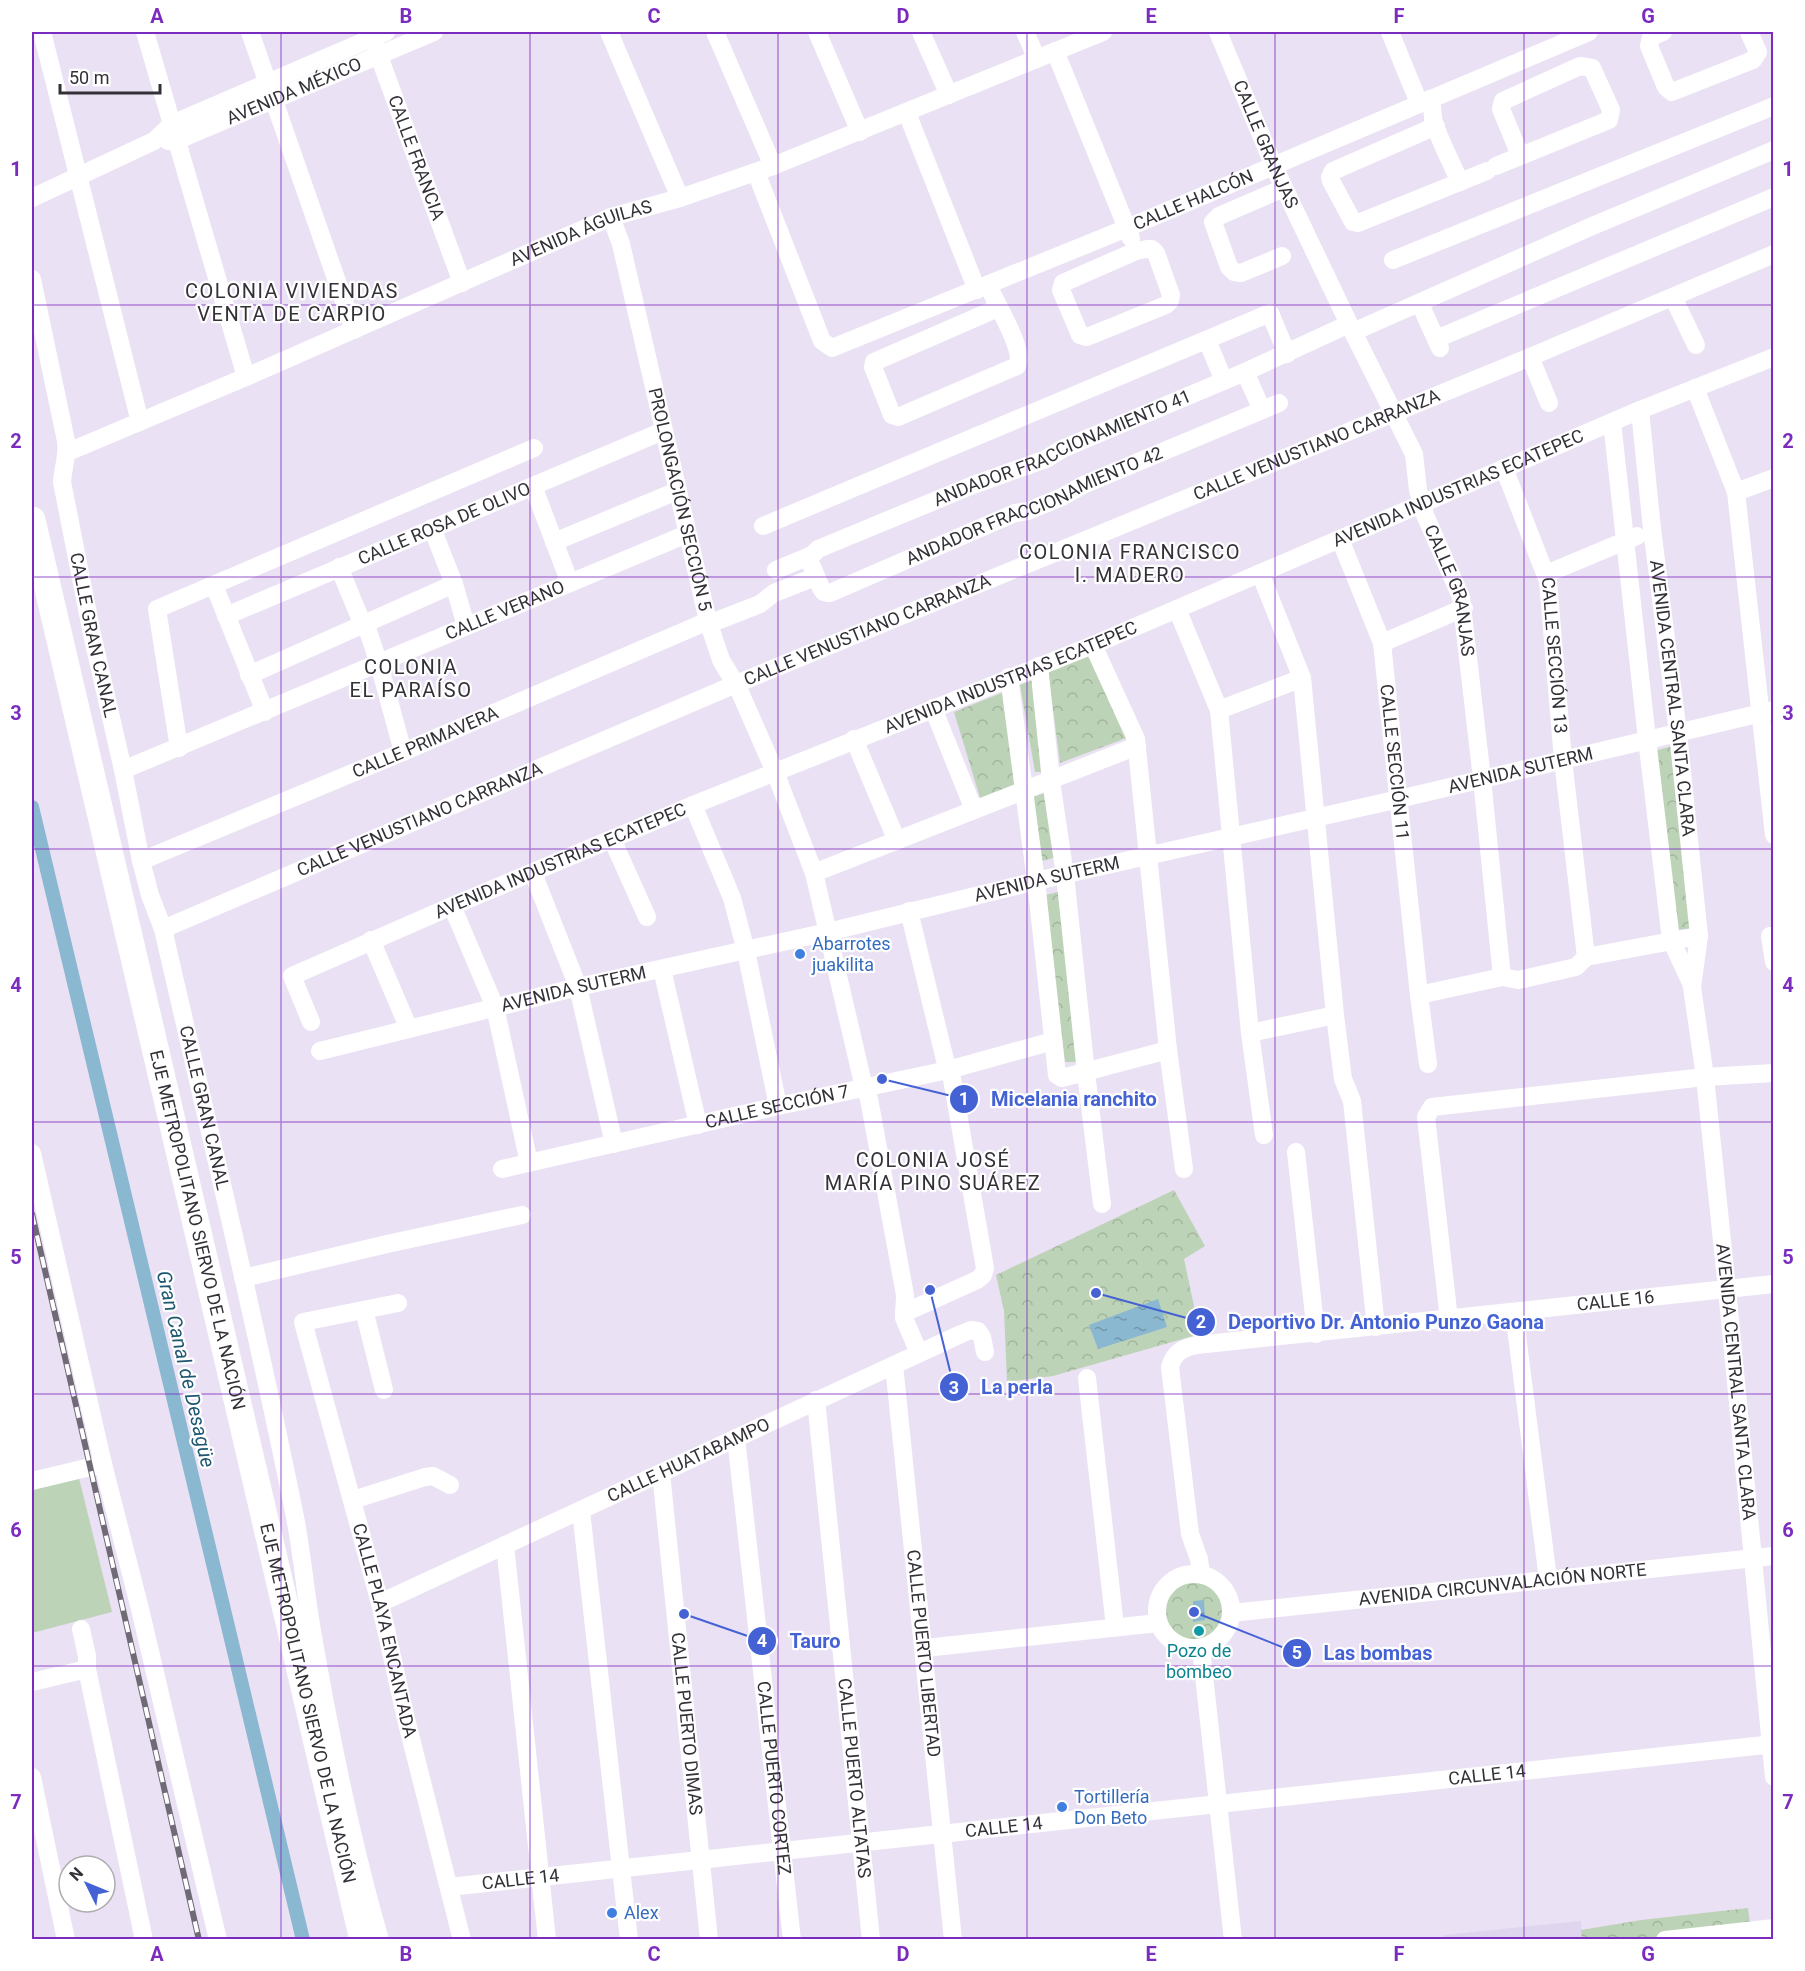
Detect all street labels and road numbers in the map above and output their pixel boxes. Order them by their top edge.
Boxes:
street label: AVENIDA MÉXICO [223,53,365,128]
street label: CALLE GRANJAS [1229,77,1303,212]
street label: CALLE FRANCIA [384,92,449,223]
street label: CALLE HALCÓN [1130,165,1256,234]
street label: AVENIDA ÁGUILAS [507,195,654,270]
street label: CALLE VENUSTIANO CARRANZA [1190,384,1443,505]
street label: ANDADOR FRACCIONAMIENTO 41 [930,385,1194,510]
street label: PROLONGACIÓN SECCIÓN 5 [645,386,716,613]
street label: AVENIDA INDUSTRIAS ECATEPEC [1329,425,1587,551]
street label: ANDADOR FRACCIONAMIENTO 42 [903,442,1165,569]
street label: CALLE ROSA DE OLIVO [355,477,533,569]
street label: CALLE GRANJAS [1420,521,1479,658]
street label: CALLE GRAN CANAL [66,551,122,720]
street label: AVENIDA CENTRAL SANTA CLARA [1646,559,1700,838]
street label: CALLE VENUSTIANO CARRANZA [741,569,994,690]
street label: CALLE VERANO [442,575,568,644]
street label: CALLE SECCIÓN 13 [1538,576,1572,734]
street label: AVENIDA INDUSTRIAS ECATEPEC [881,616,1140,737]
street label: CALLE SECCIÓN 11 [1376,683,1414,841]
street label: CALLE PRIMAVERA [349,701,501,782]
street label: AVENIDA SUTERM [1446,742,1595,797]
street label: CALLE VENUSTIANO CARRANZA [294,757,545,881]
street label: AVENIDA INDUSTRIAS ECATEPEC [431,798,689,922]
street label: AVENIDA SUTERM [972,851,1121,906]
street label: AVENIDA SUTERM [499,961,648,1016]
street label: CALLE GRAN CANAL [176,1023,234,1192]
street label: EJE METROPOLITANO SIERVO DE LA NACIÓN [146,1048,250,1412]
street label: CALLE SECCIÓN 7 [703,1080,851,1132]
street label: AVENIDA CENTRAL SANTA CLARA [1712,1242,1760,1521]
street label: CALLE 16 [1576,1286,1655,1315]
street label: CALLE HUATABAMPO [604,1413,773,1506]
street label: EJE METROPOLITANO SIERVO DE LA NACIÓN [256,1521,360,1885]
street label: CALLE PLAYA ENCANTADA [349,1521,421,1740]
street label: CALLE PUERTO LIBERTAD [903,1549,945,1758]
street label: AVENIDA CIRCUNVALACIÓN NORTE [1358,1558,1647,1610]
street label: CALLE PUERTO DIMAS [667,1631,707,1816]
street label: CALLE PUERTO ALTATAS [834,1677,876,1879]
street label: CALLE PUERTO CORTEZ [753,1680,796,1876]
street label: CALLE 14 [1447,1760,1527,1789]
street label: CALLE 14 [964,1812,1044,1841]
street label: CALLE 14 [481,1864,560,1893]

